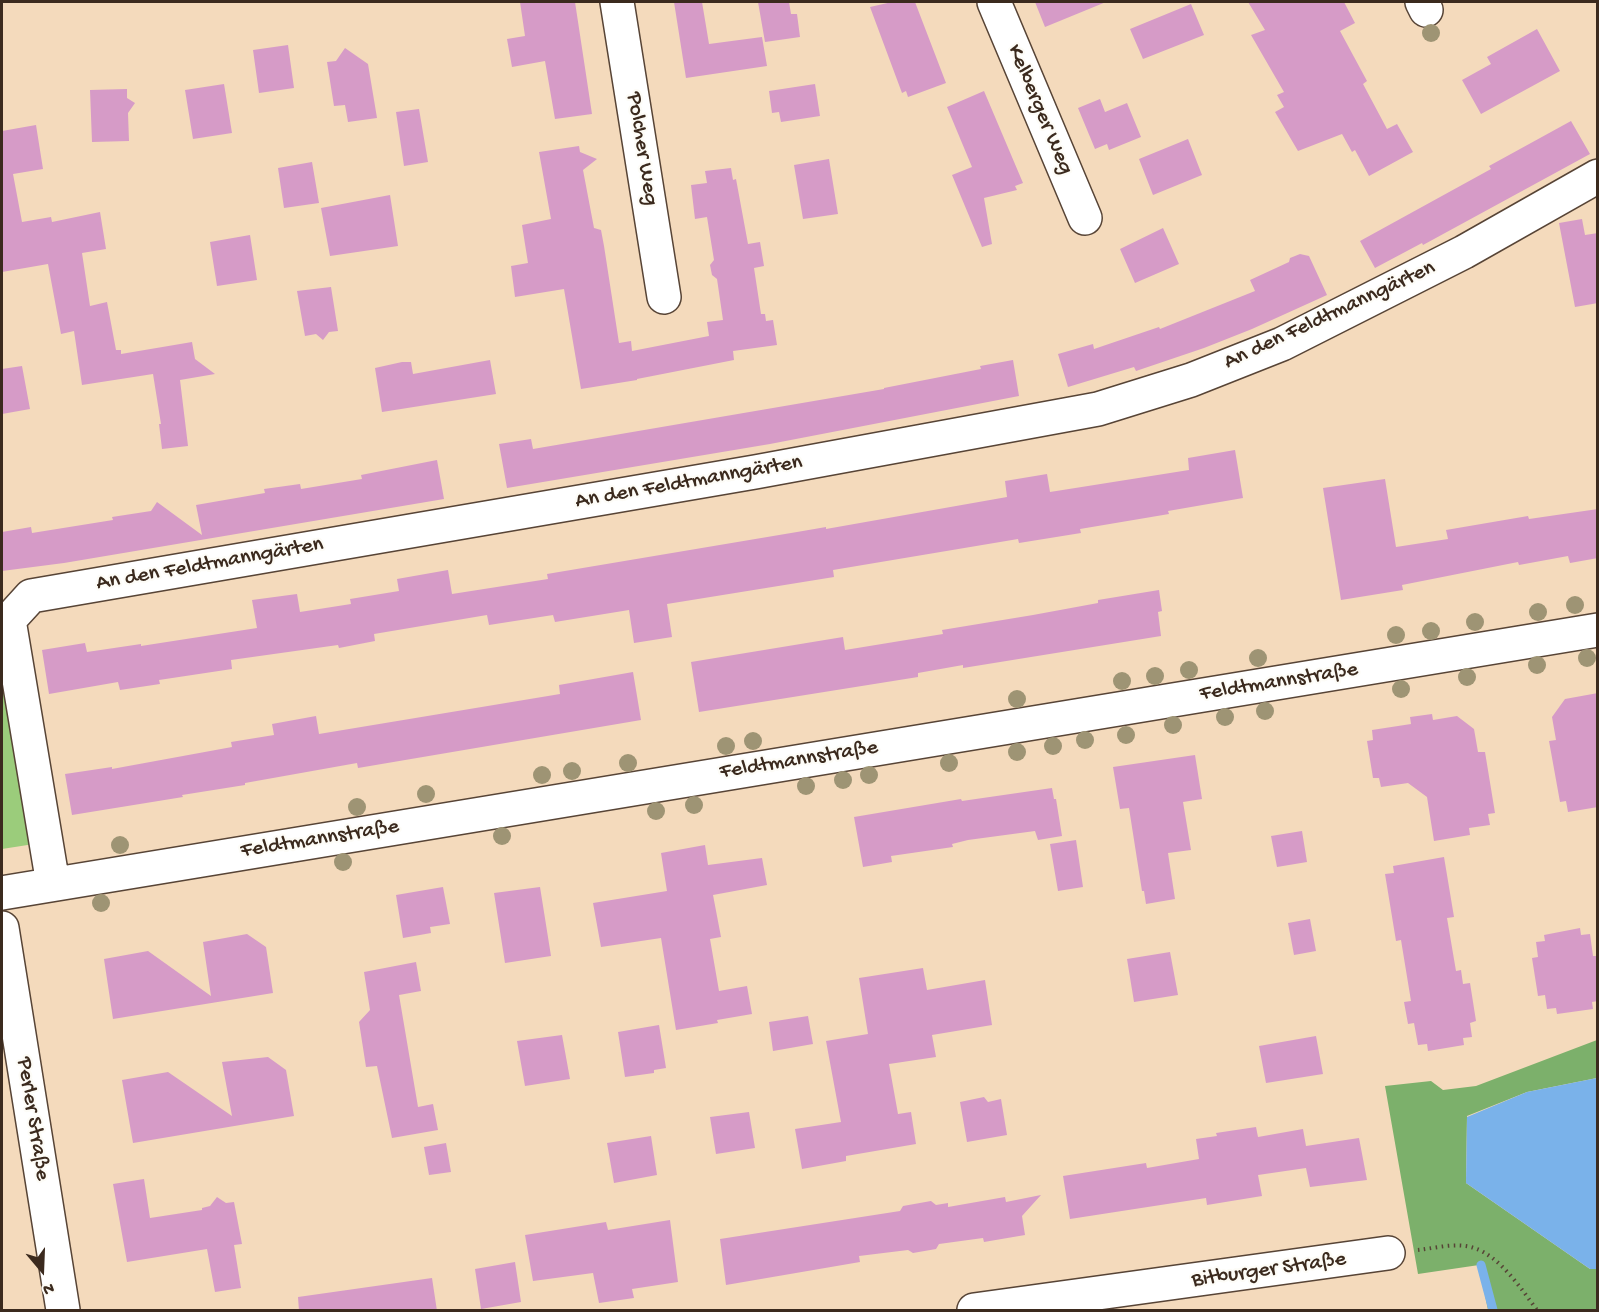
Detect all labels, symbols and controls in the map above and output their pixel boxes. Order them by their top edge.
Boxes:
street label: Kelberger Weg [1000,41,1078,179]
street label: Polcher Weg [619,90,663,208]
street label: An den Feldtmanngärten [1220,255,1440,377]
street label: An den Feldtmanngärten [573,450,805,516]
street label: An den Feldtmanngärten [94,532,326,598]
street label: Feldtmannstraße [1198,657,1360,709]
street label: Feldtmannstraße [718,735,880,787]
street label: Feldtmannstraße [239,814,401,866]
street label: Perler Straße [9,1056,55,1182]
north arrow [12,1240,72,1300]
street label: Bitburger Straße [1190,1247,1348,1295]
text: N [40,1277,56,1298]

